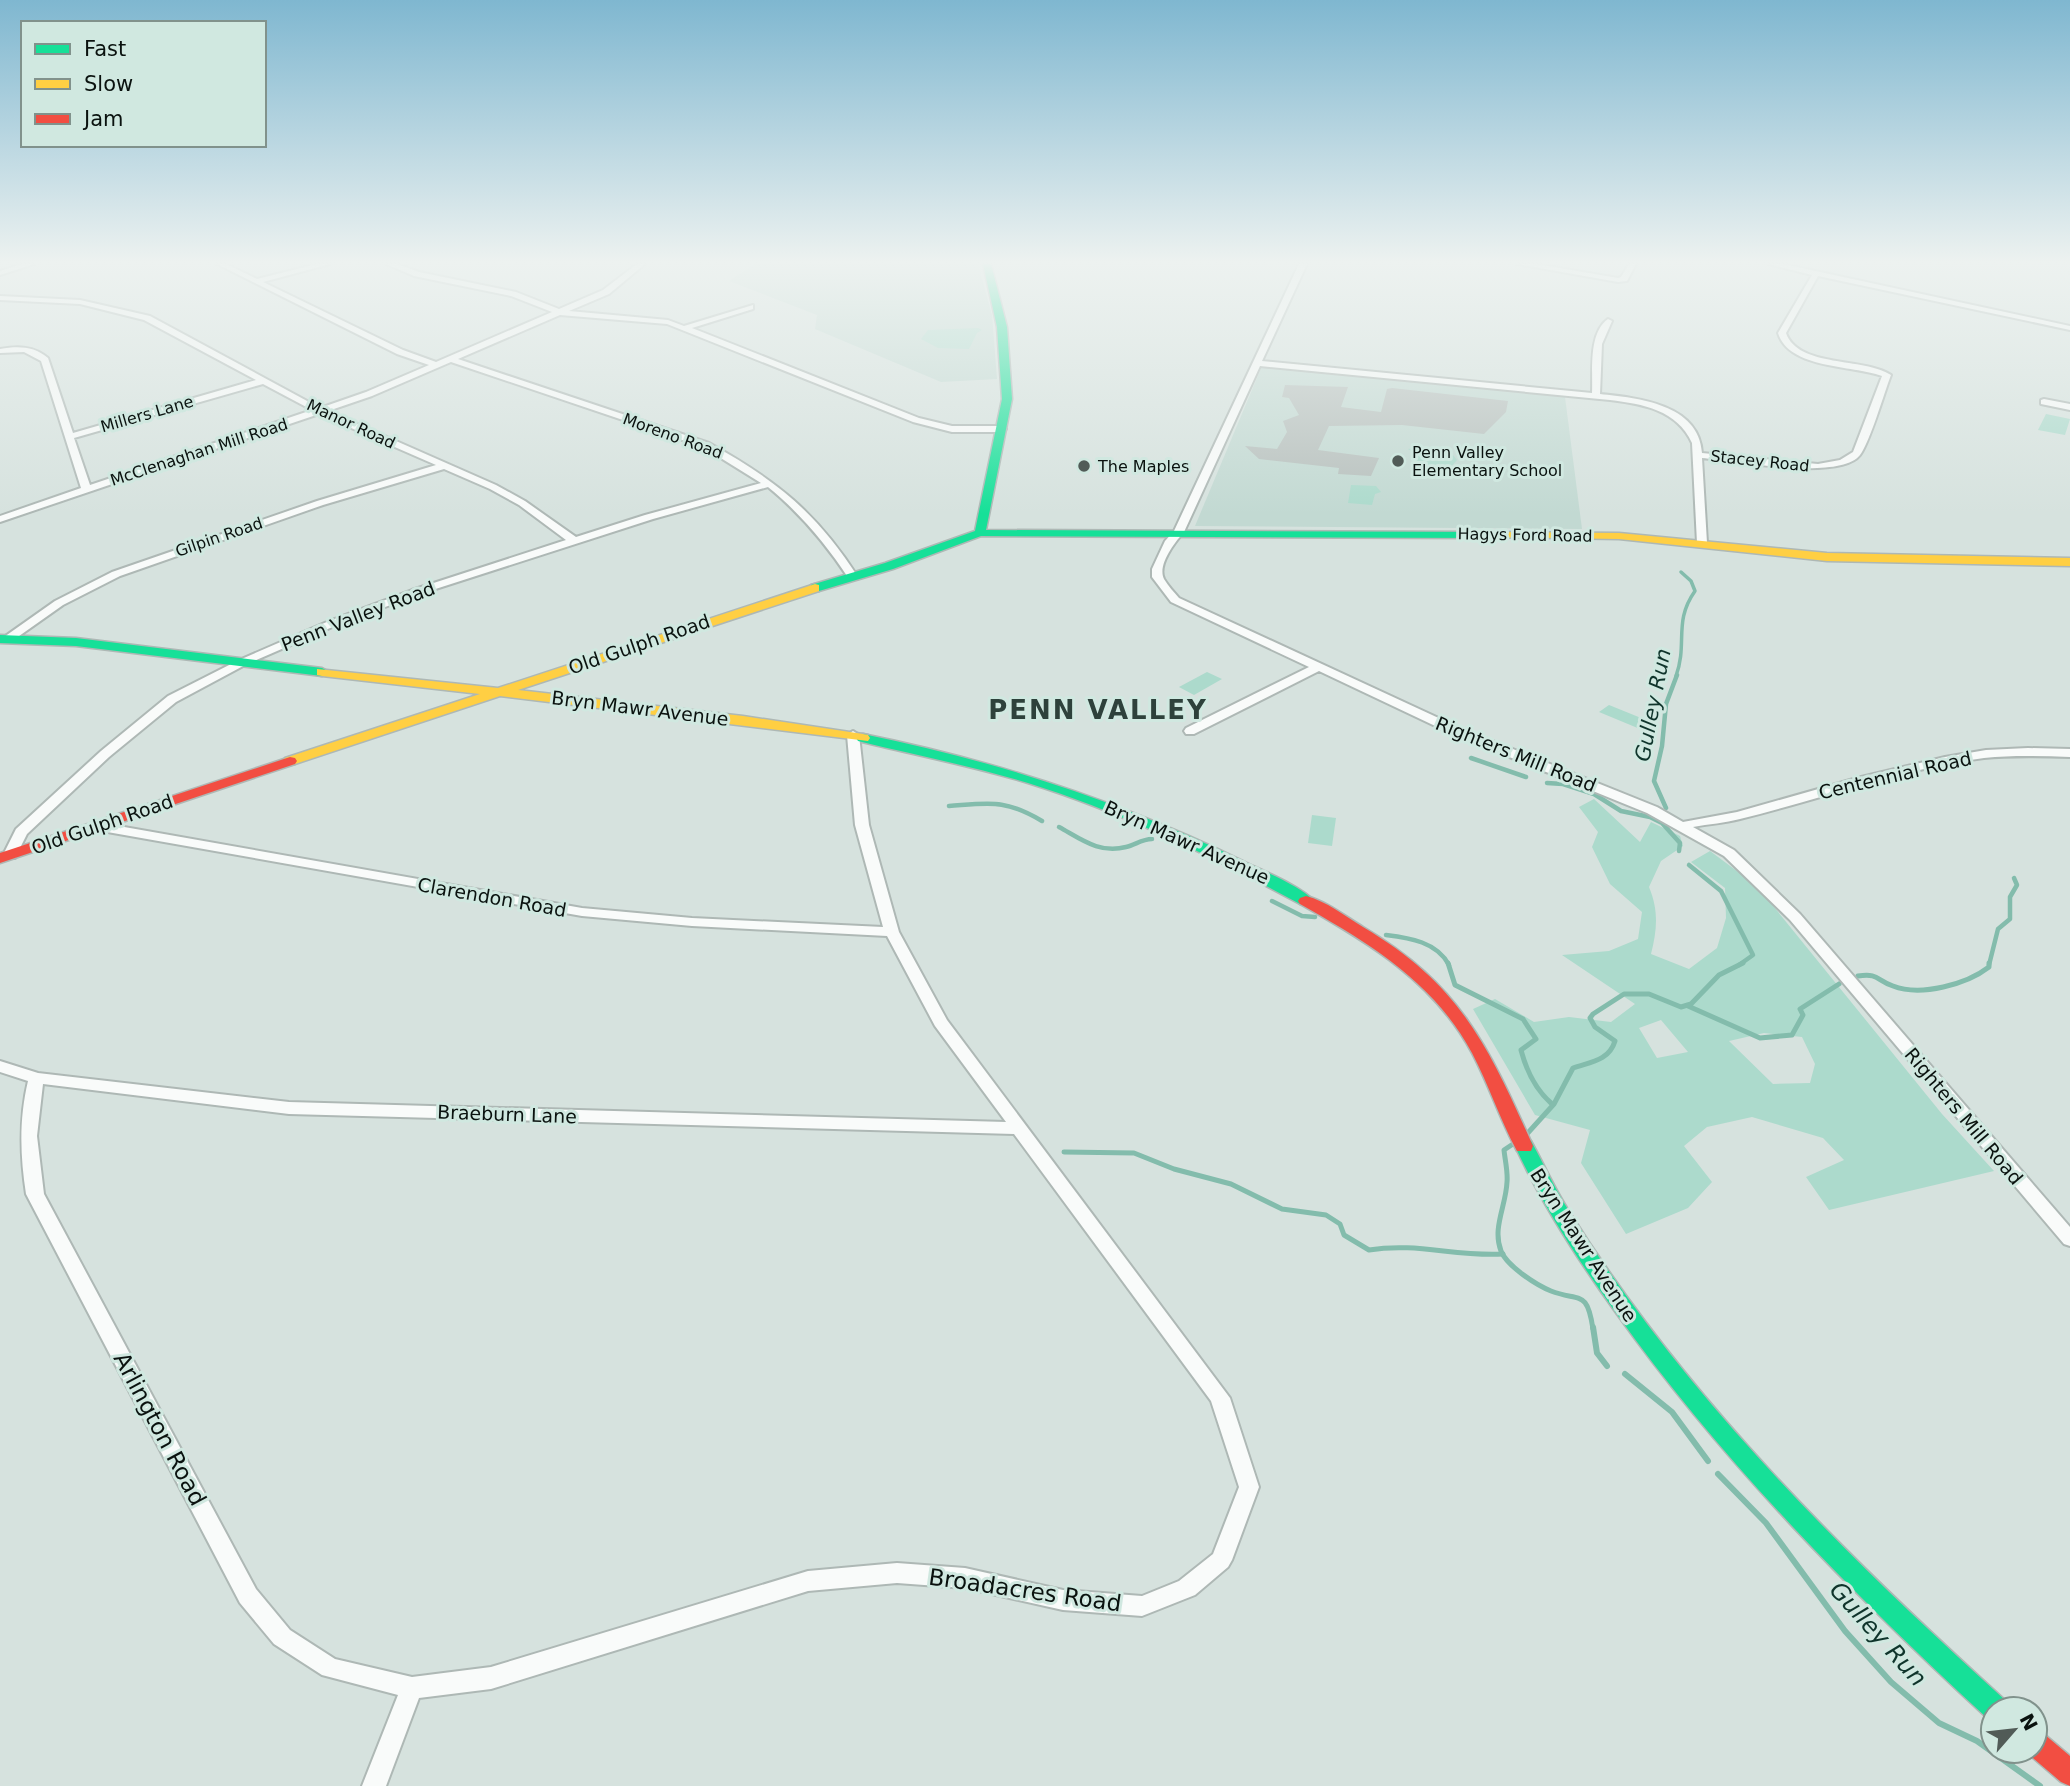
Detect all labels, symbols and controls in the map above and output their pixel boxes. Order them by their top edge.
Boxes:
legend [21,21,266,147]
text: Fast [84,37,126,61]
text: Slow [84,72,133,96]
text: Jam [82,107,124,131]
street label: Millers Lane [98,392,196,436]
street label: Manor Road [304,395,398,453]
street label: Moreno Road [620,409,726,463]
street label: McClenaghan Mill Road [108,414,290,490]
place label: Penn Valley Elementary School [1412,443,1562,480]
street label: Stacey Road [1709,446,1811,476]
marker: Penn Valley Elementary School [1390,453,1406,469]
place label: The Maples [1097,457,1189,476]
marker: The Maples [1076,458,1092,474]
street label: Gilpin Road [173,513,265,561]
street label: Hagys Ford Road [1457,524,1593,546]
street label: Penn Valley Road [278,577,438,655]
street label: Old Gulph Road [565,609,713,679]
water label: Gulley Run [1630,647,1676,763]
street label: Bryn Mawr Avenue [550,686,730,730]
district label: PENN VALLEY [988,695,1208,725]
street label: Righters Mill Road [1432,712,1600,796]
street label: Centennial Road [1816,747,1974,803]
street label: Old Gulph Road [28,789,176,859]
street label: Bryn Mawr Avenue [1101,796,1273,888]
street label: Clarendon Road [416,873,568,921]
street label: Righters Mill Road [1900,1043,2028,1189]
street label: Braeburn Lane [437,1101,577,1127]
street label: Bryn Mawr Avenue [1526,1164,1642,1326]
street label: Arlington Road [109,1348,211,1510]
street label: Broadacres Road [927,1564,1123,1616]
water label: Gulley Run [1824,1576,1932,1692]
north arrow [1979,1695,2049,1765]
text: N [2016,1710,2042,1734]

